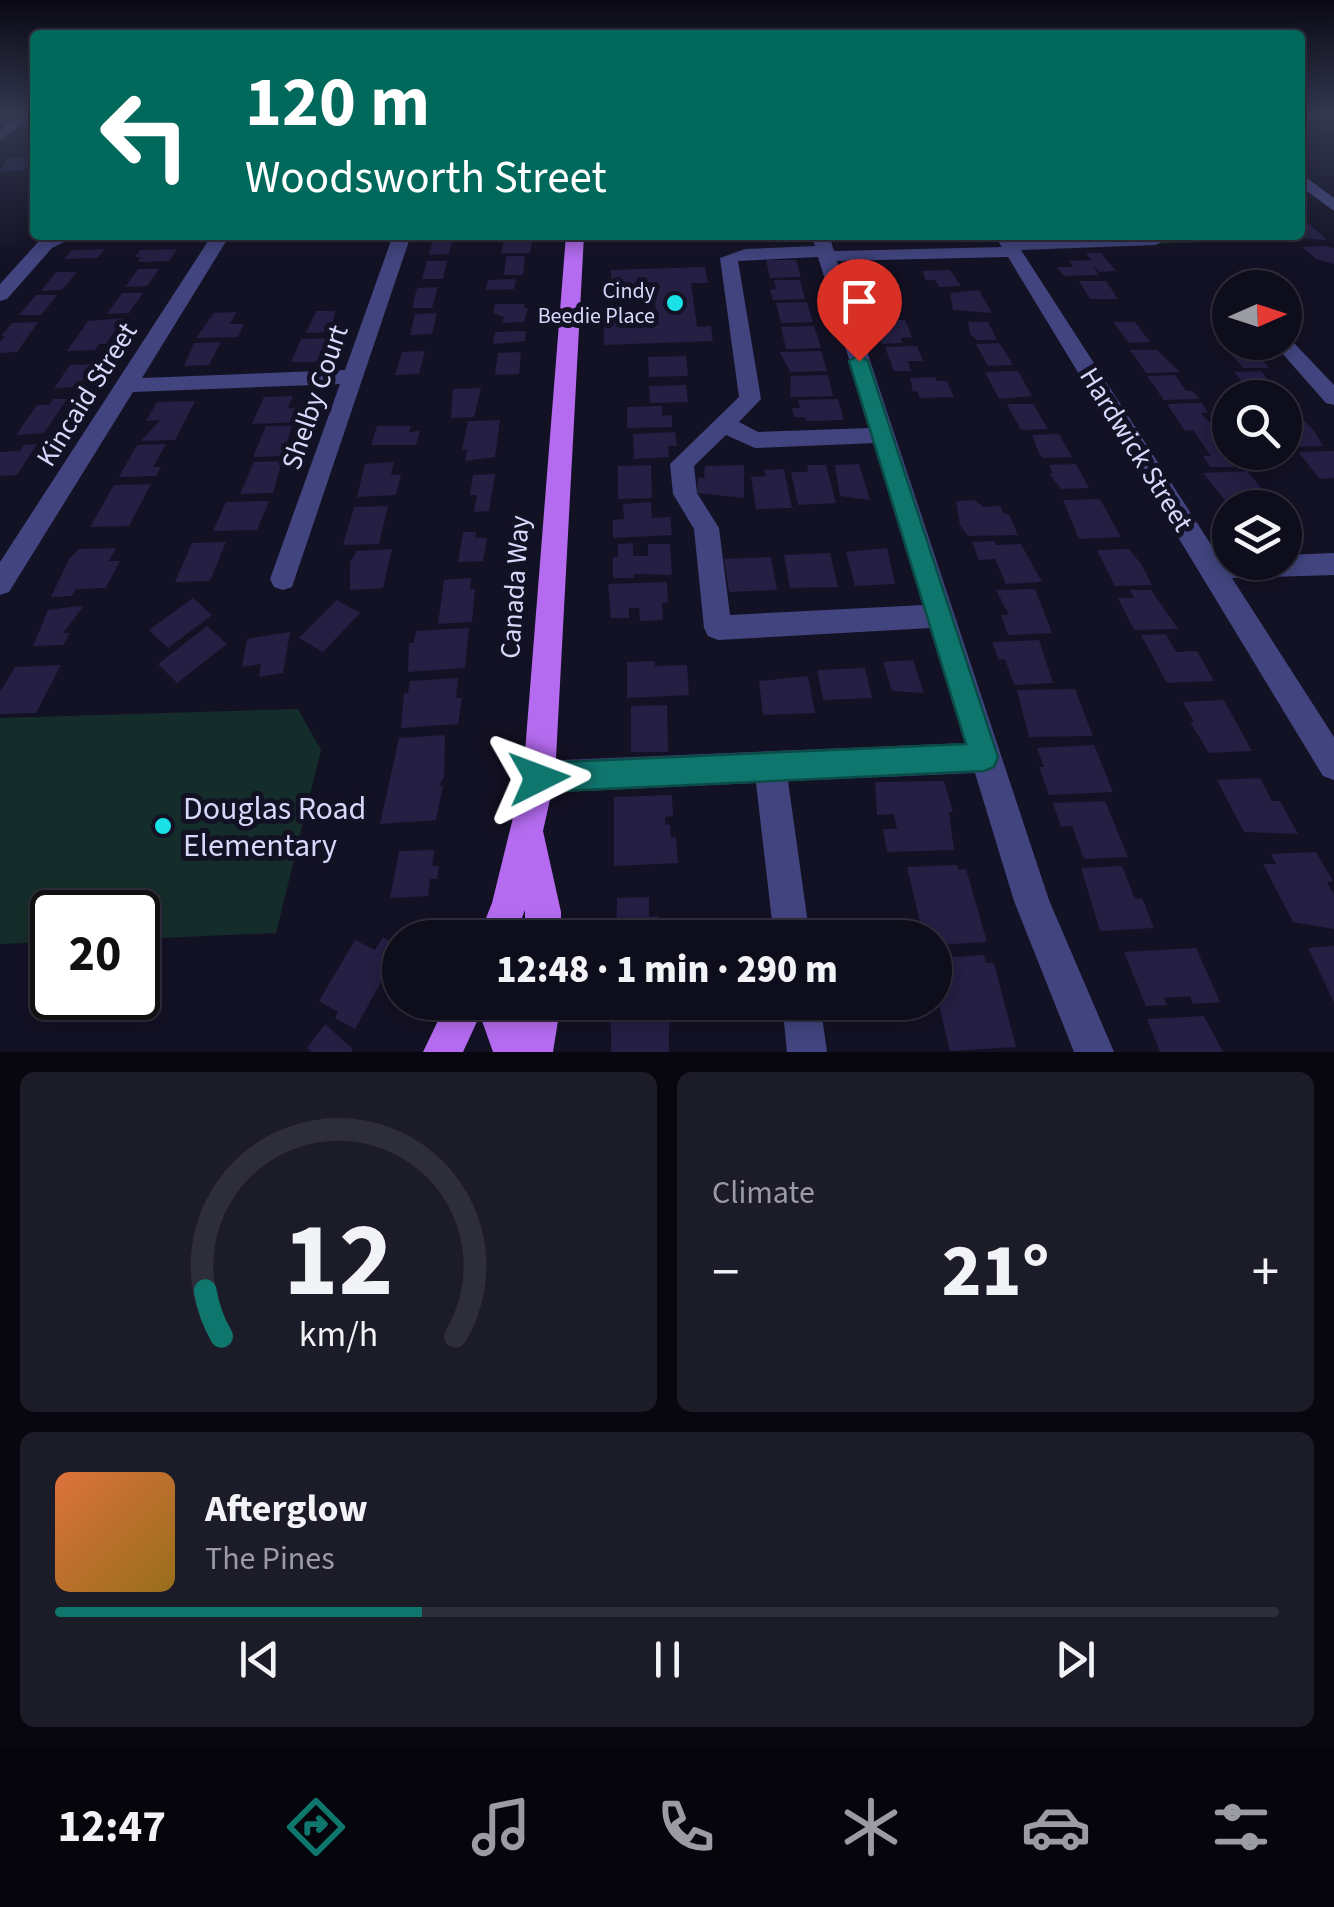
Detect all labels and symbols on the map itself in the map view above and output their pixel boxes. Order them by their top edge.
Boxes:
pin [817,259,902,362]
north arrow [1212,270,1302,360]
place label: Cindy Beedie Place [538,275,656,332]
marker: Cindy Beedie Place [664,292,686,314]
street label: Kincaid Street [27,314,147,474]
street label: Shelby Court [271,319,359,475]
street label: Hardwick Street [1070,360,1203,540]
street label: Canada Way [490,514,540,660]
position arrow [487,726,591,830]
place label: Douglas Road Elementary [183,786,366,869]
marker: Douglas Road Elementary [152,815,174,837]
speed limit sign: 20 [30,890,160,1020]

